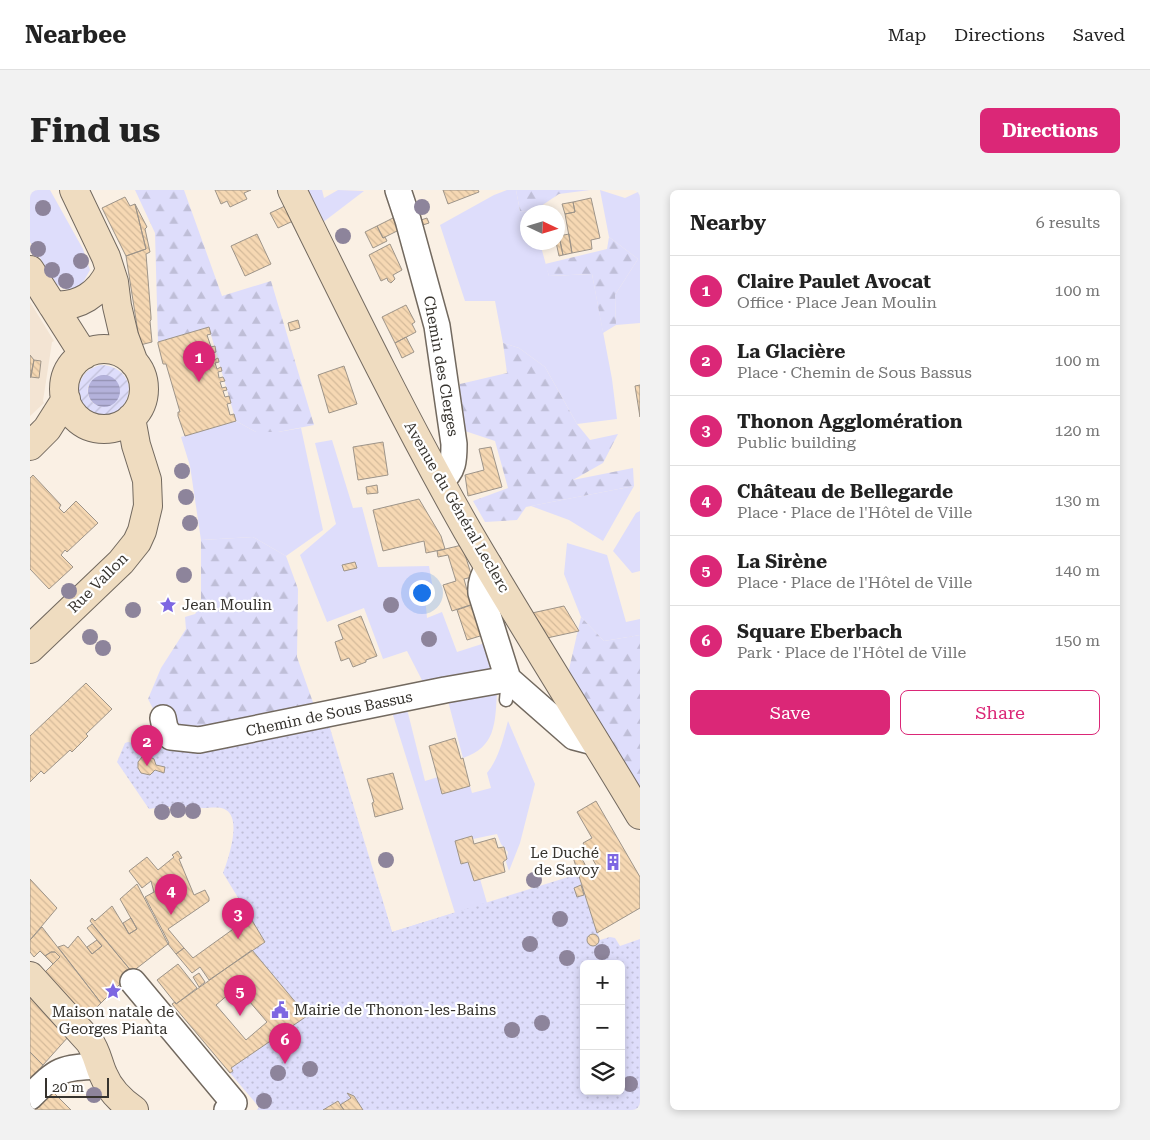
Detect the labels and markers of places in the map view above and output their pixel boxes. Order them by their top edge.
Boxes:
pin: 1 [183,341,215,382]
place icon: Jean Moulin [158,595,178,615]
place label: Jean Moulin [182,596,272,614]
pin: 2 [131,725,163,766]
place label: Le Duché de Savoy [530,844,599,879]
building icon: Le Duché de Savoy [603,852,623,872]
pin: 4 [155,874,187,915]
pin: 3 [222,898,254,939]
pin: 5 [224,975,256,1016]
place icon: Maison natale de Georges Pianta [103,981,123,1001]
public building icon: Mairie de Thonon-les-Bains [270,1000,290,1020]
place label: Mairie de Thonon-les-Bains [294,1001,496,1019]
place label: Maison natale de Georges Pianta [52,1003,174,1038]
pin: 6 [269,1023,301,1064]

